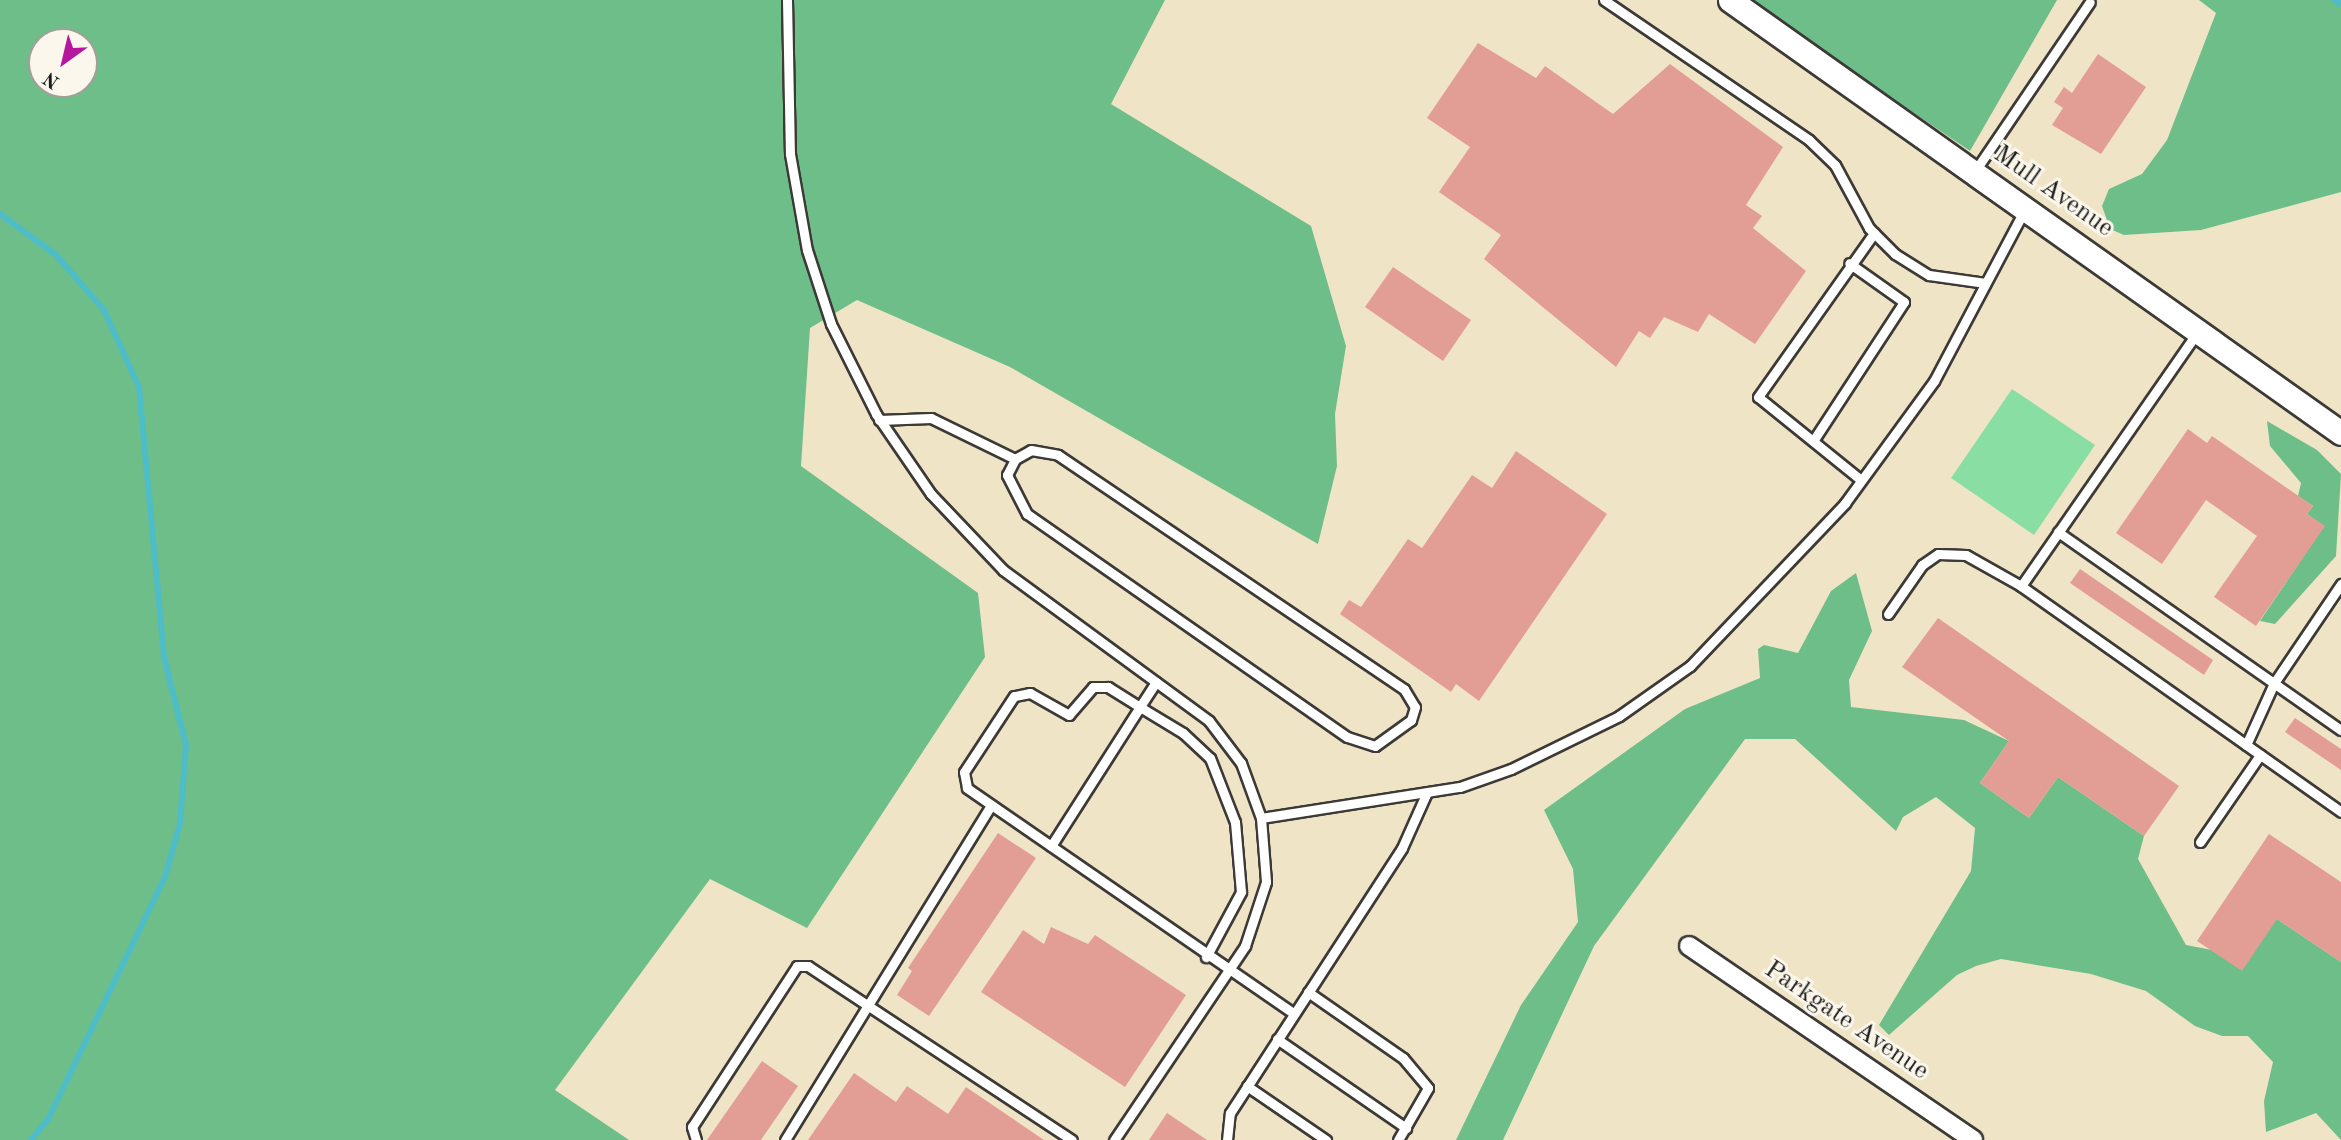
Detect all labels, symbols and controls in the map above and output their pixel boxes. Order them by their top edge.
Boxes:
north arrow [28,28,98,98]
text: N [41,67,63,91]
street label: Mull Avenue [1987,139,2119,245]
street label: Parkgate Avenue [1758,955,1934,1087]

